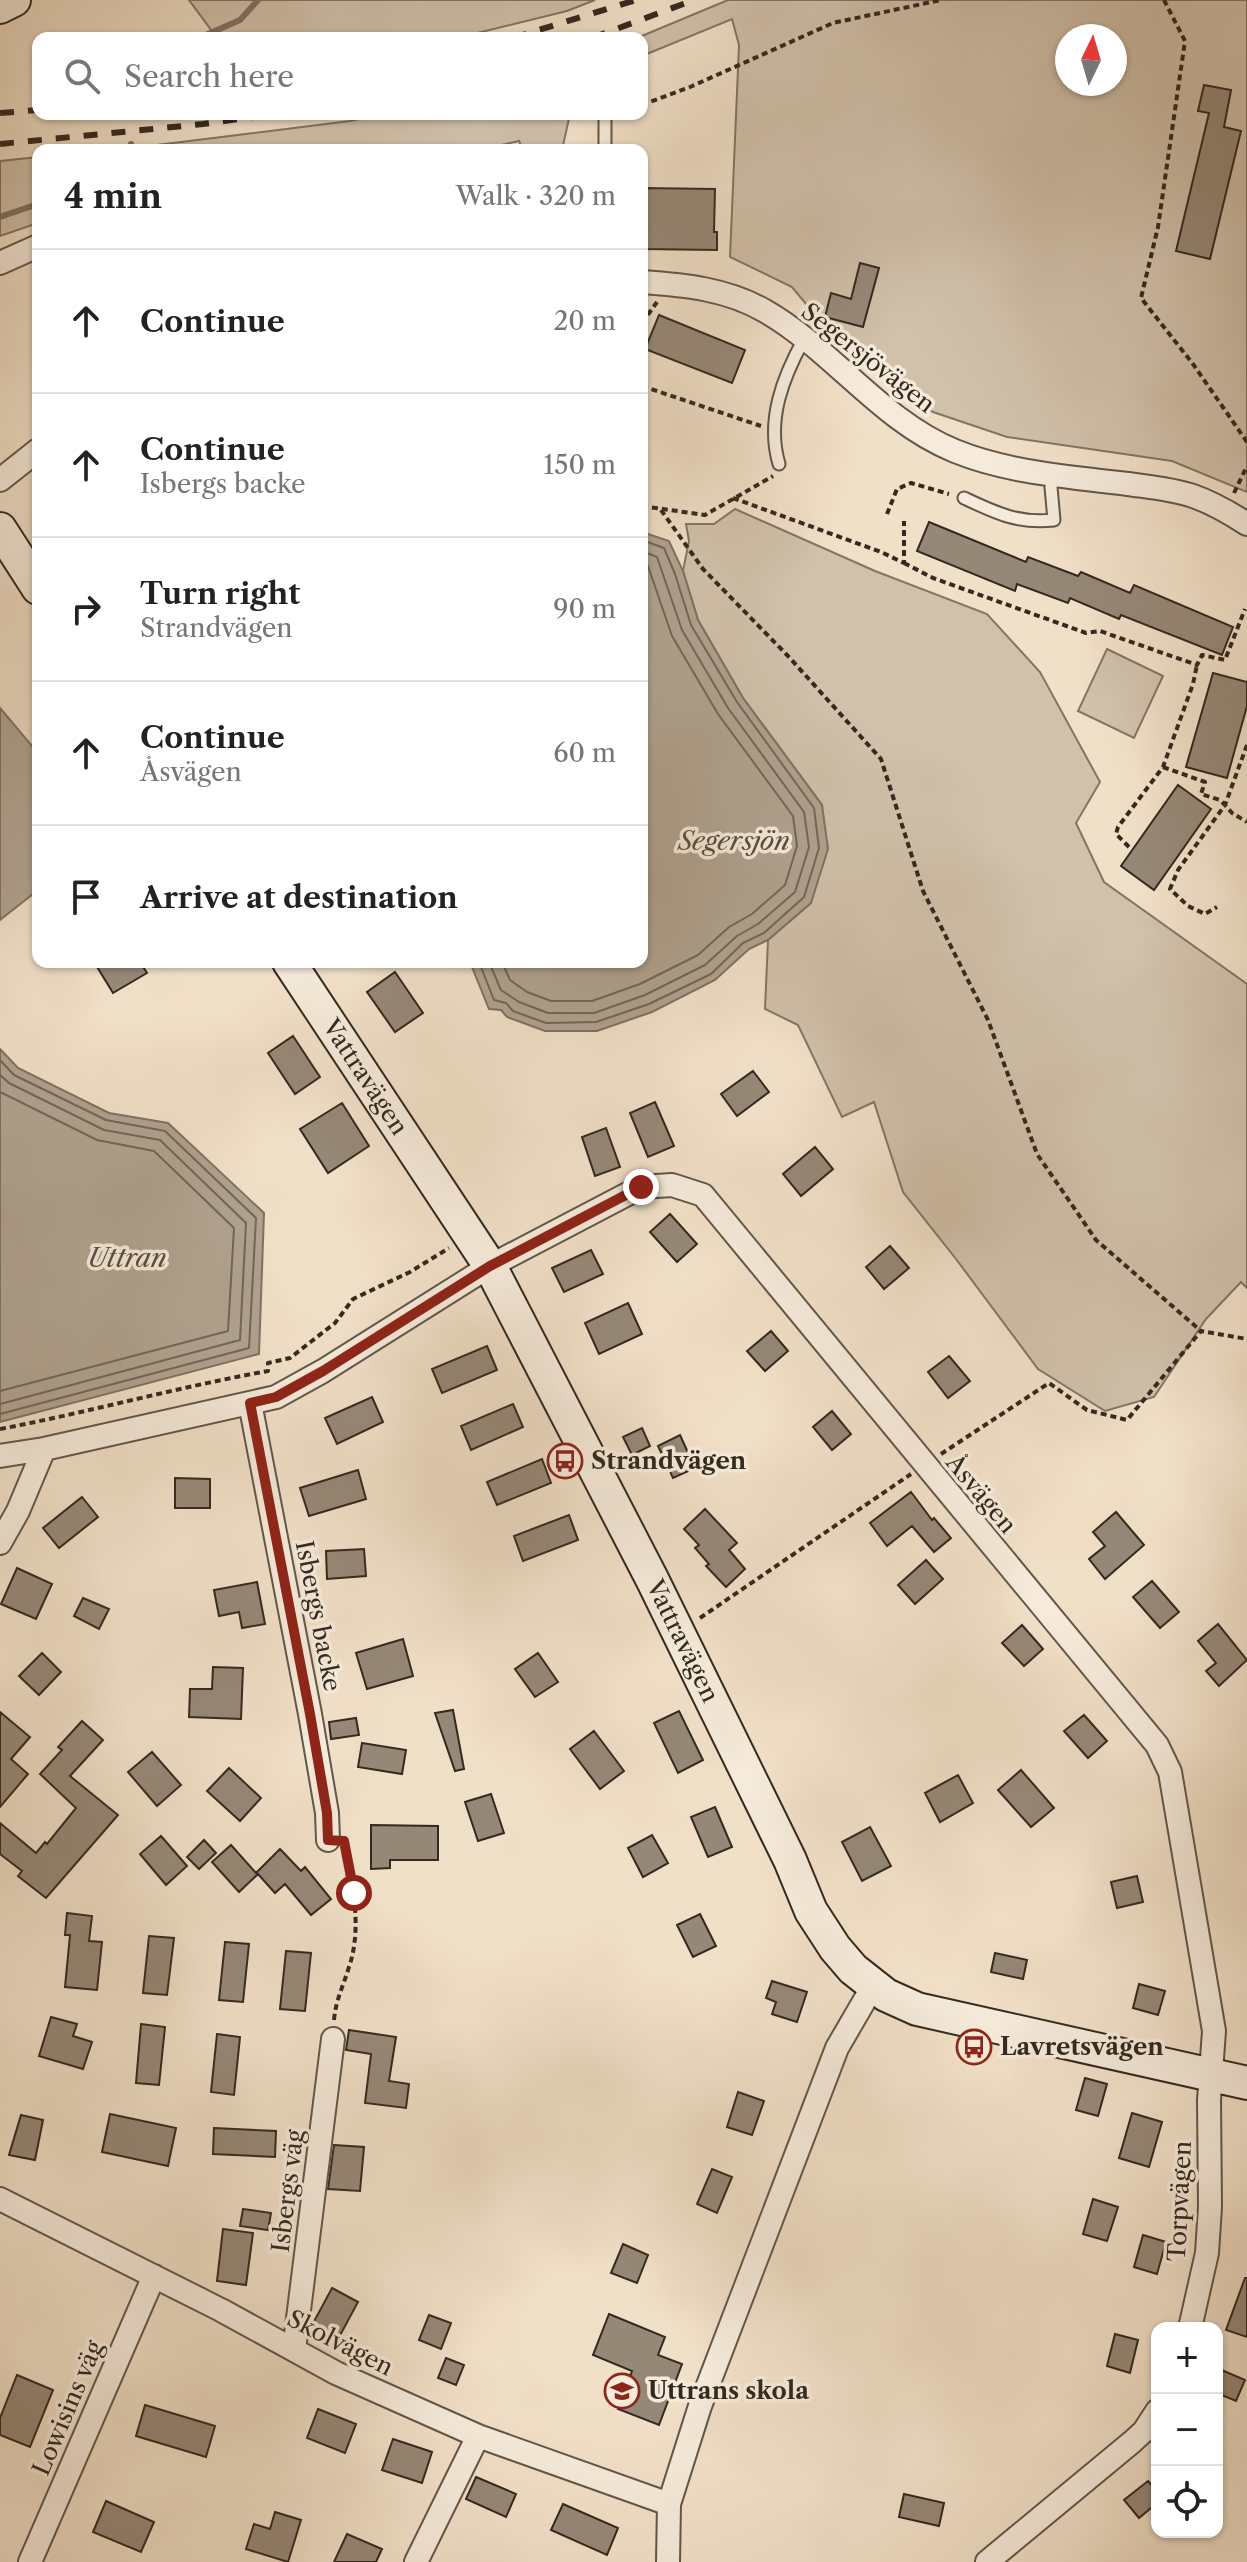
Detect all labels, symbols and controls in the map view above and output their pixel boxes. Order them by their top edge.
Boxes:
north arrow [1055,24,1127,96]
search box [32,32,648,120]
icon: search [60,54,104,98]
text: Search here [124,58,294,95]
text: 4 min [64,175,162,217]
text: Walk · 320 m [456,180,616,212]
street label: Segersjövägen [796,297,941,419]
icon: ahead [64,299,108,343]
text: Continue [140,303,285,340]
text: 20 m [553,305,616,337]
text: Continue [140,431,285,468]
icon: ahead [64,443,108,487]
text: 150 m [543,449,616,481]
text: Isbergs backe [140,468,306,500]
text: Turn right [140,575,300,612]
icon: right [64,587,108,631]
text: 90 m [553,593,616,625]
text: Strandvägen [140,612,293,644]
text: Continue [140,719,285,756]
icon: ahead [64,731,108,775]
text: 60 m [553,737,616,769]
text: Åsvägen [140,756,242,788]
water label: Segersjön [676,825,790,857]
icon: arrive [64,875,108,919]
text: Arrive at destination [140,879,458,916]
street label: Vattravägen [316,1013,414,1140]
route end [623,1169,659,1205]
water label: Uttran [87,1242,167,1274]
bus stop icon: Strandvägen [546,1442,584,1480]
place label: Strandvägen [591,1446,747,1475]
street label: Åsvägen [939,1448,1023,1539]
street label: Isbergs backe [290,1538,347,1694]
street label: Vattravägen [640,1574,725,1707]
route start [336,1875,372,1911]
bus stop icon: Lavretsvägen [955,2028,993,2066]
place label: Lavretsvägen [1000,2032,1164,2061]
street label: Isbergs väg [266,2127,309,2254]
street label: Torpvägen [1162,2140,1197,2262]
street label: Skolvägen [282,2304,398,2382]
map controls [1151,2322,1223,2538]
button: + [1151,2322,1223,2394]
street label: Lowisins väg [26,2336,109,2479]
school or university icon: Uttrans skola [603,2372,641,2410]
place label: Uttrans skola [648,2376,810,2405]
button: − [1151,2394,1223,2466]
button: locate [1151,2466,1223,2538]

